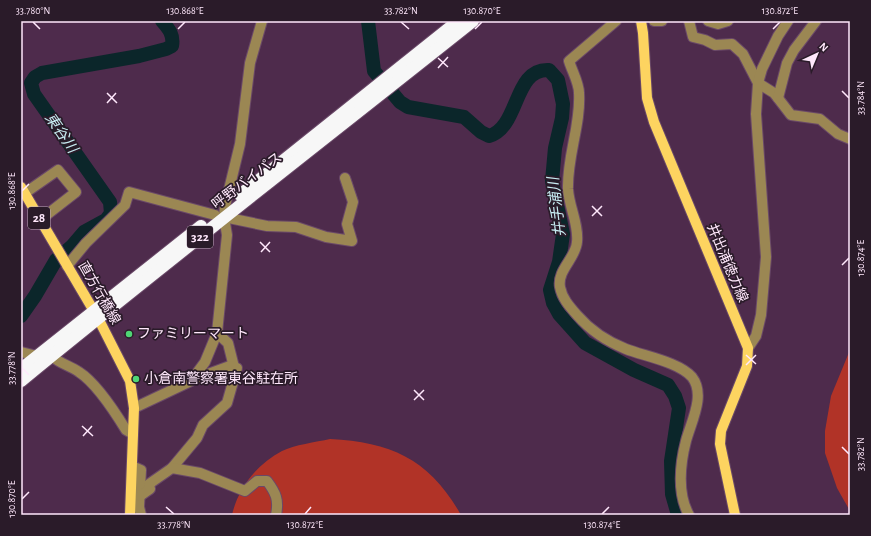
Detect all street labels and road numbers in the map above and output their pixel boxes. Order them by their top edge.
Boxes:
street label: 呼野バイパス [209,149,285,212]
road number: 28 [28,207,50,229]
street label: 井出浦徳力線 [704,221,752,304]
road number: 322 [187,226,213,248]
street label: 直方行橋線 [75,258,124,327]

